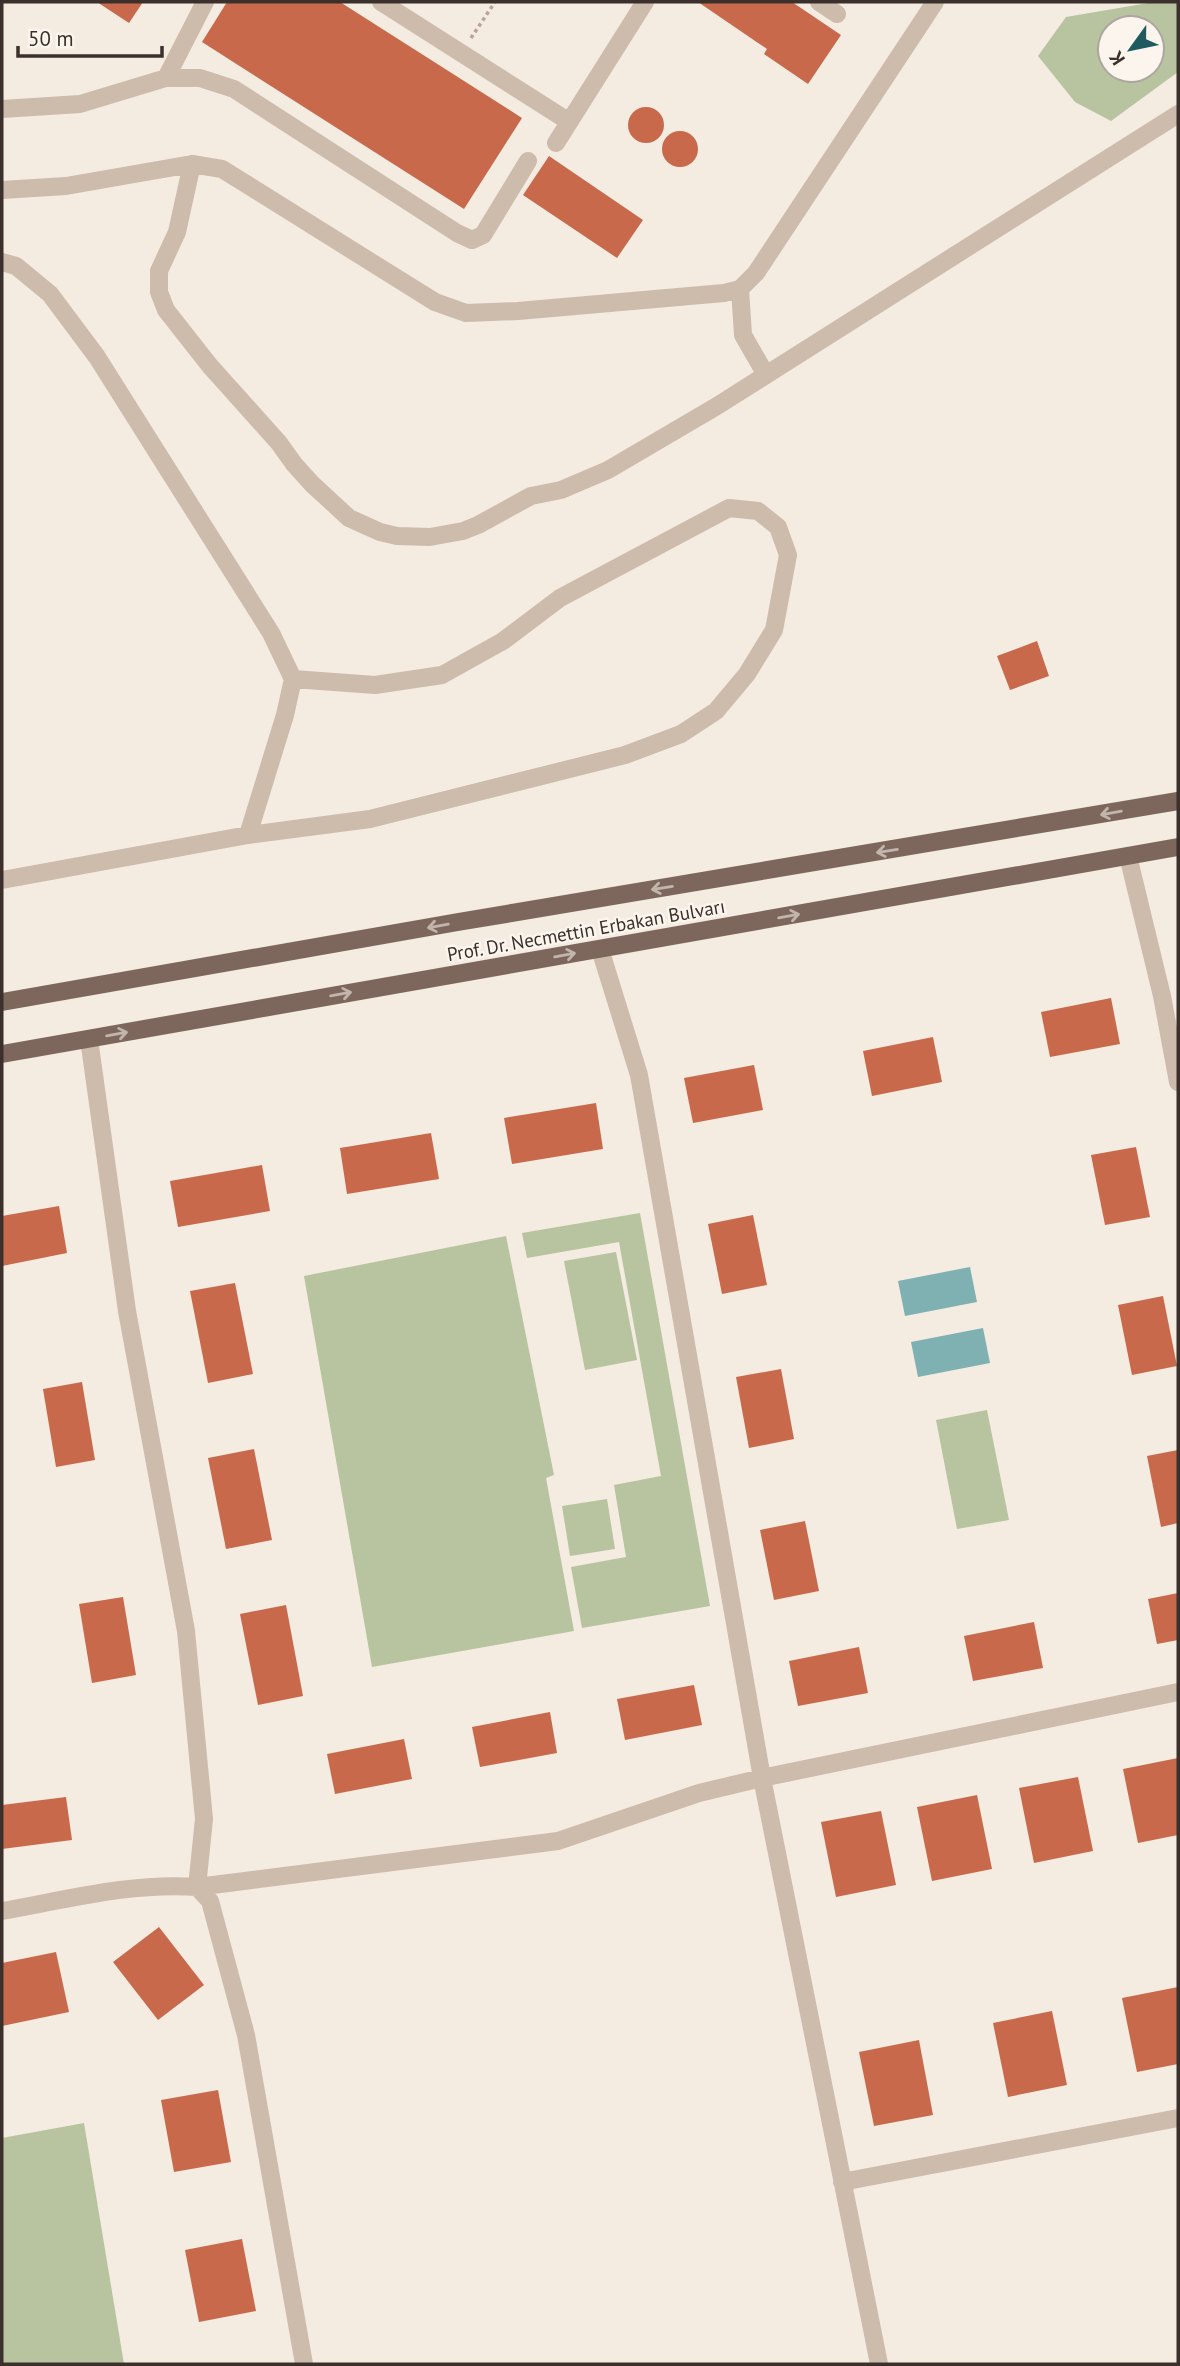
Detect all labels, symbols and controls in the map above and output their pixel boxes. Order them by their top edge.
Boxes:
scale bar [18,14,161,58]
north arrow [1096,14,1166,84]
text: 50 m [28,25,74,52]
text: K [1103,47,1130,70]
one-way arrow [1100,807,1123,820]
one-way arrow [876,845,899,858]
one-way arrow [651,882,674,895]
street label: Prof. Dr. Necmettin Erbakan Bulvarı [445,894,727,966]
one-way arrow [777,909,800,922]
one-way arrow [427,920,450,933]
one-way arrow [553,948,576,961]
one-way arrow [329,987,352,1001]
one-way arrow [105,1027,128,1040]

